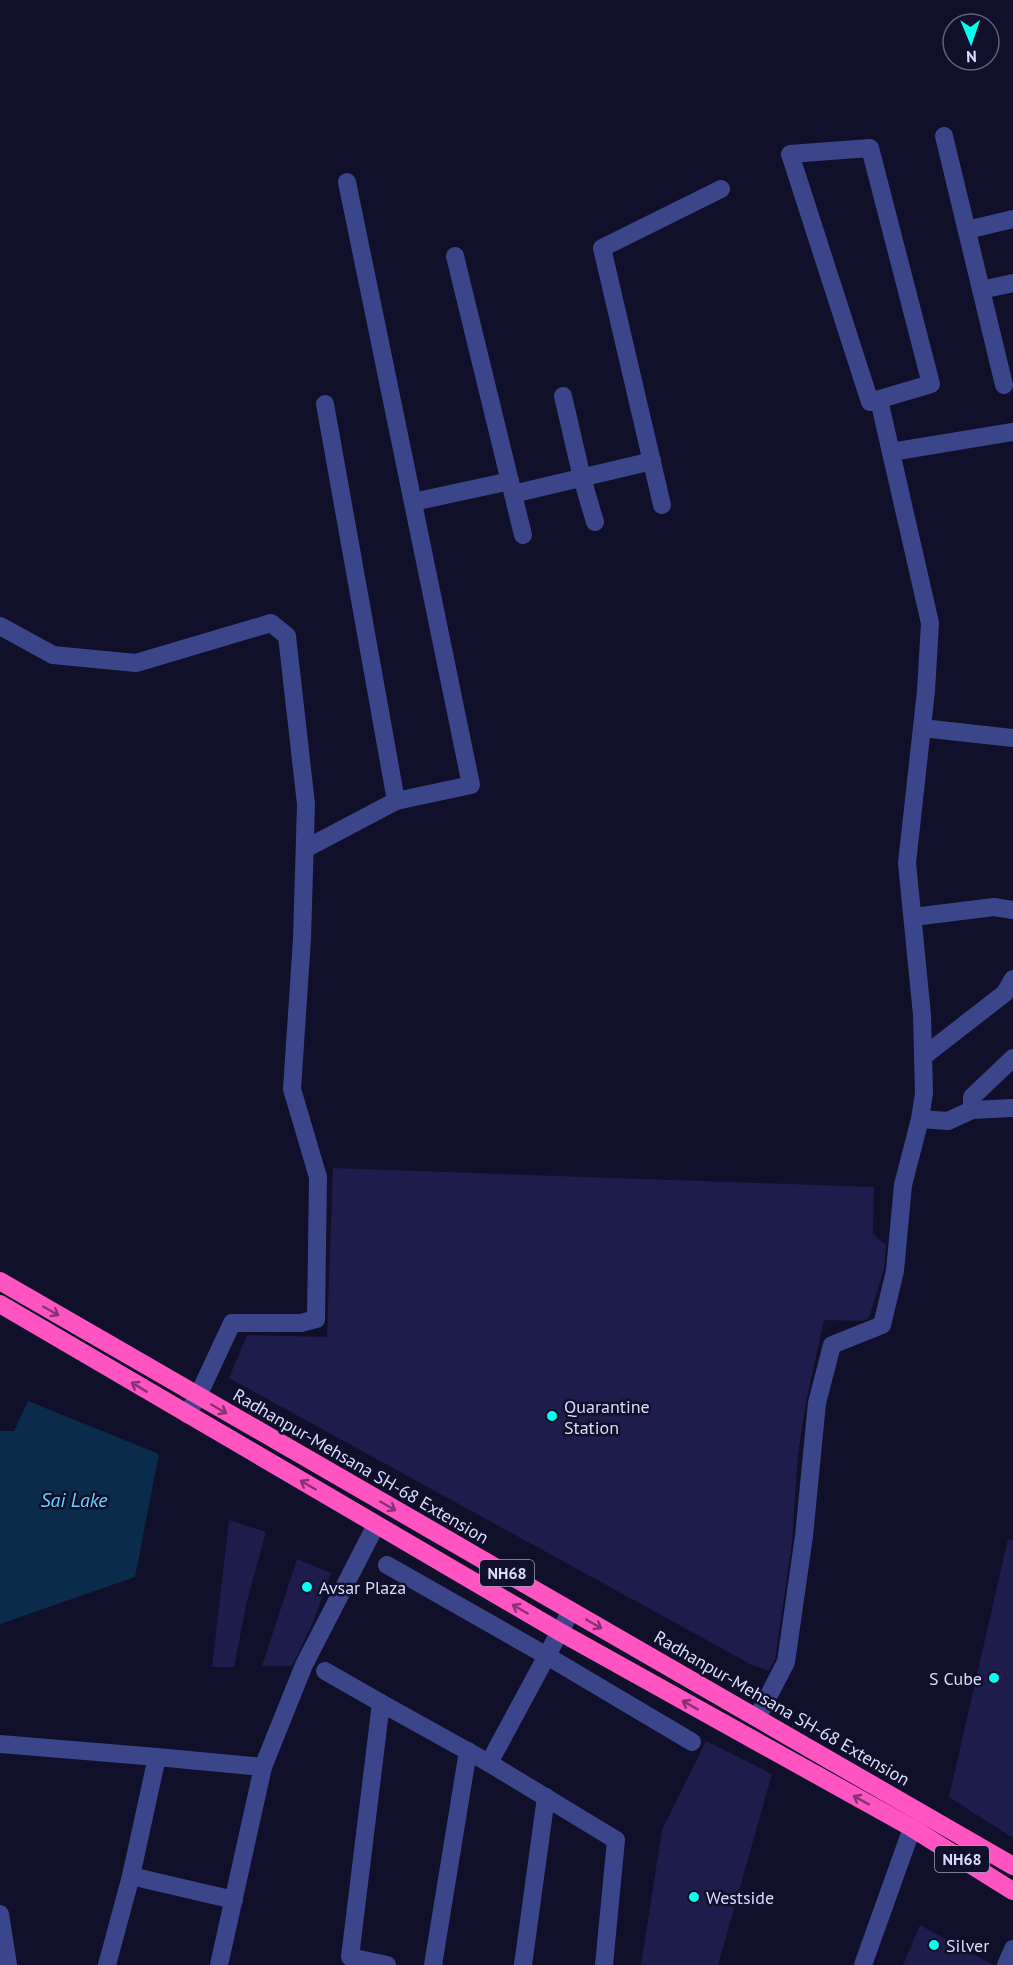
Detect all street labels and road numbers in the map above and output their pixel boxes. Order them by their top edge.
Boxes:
street label: Radhanpur-Mehsana SH-68 Extension [229,1383,493,1549]
road number: NH68 [480,1560,534,1586]
street label: Radhanpur-Mehsana SH-68 Extension [650,1625,914,1791]
road number: NH68 [935,1846,989,1872]

